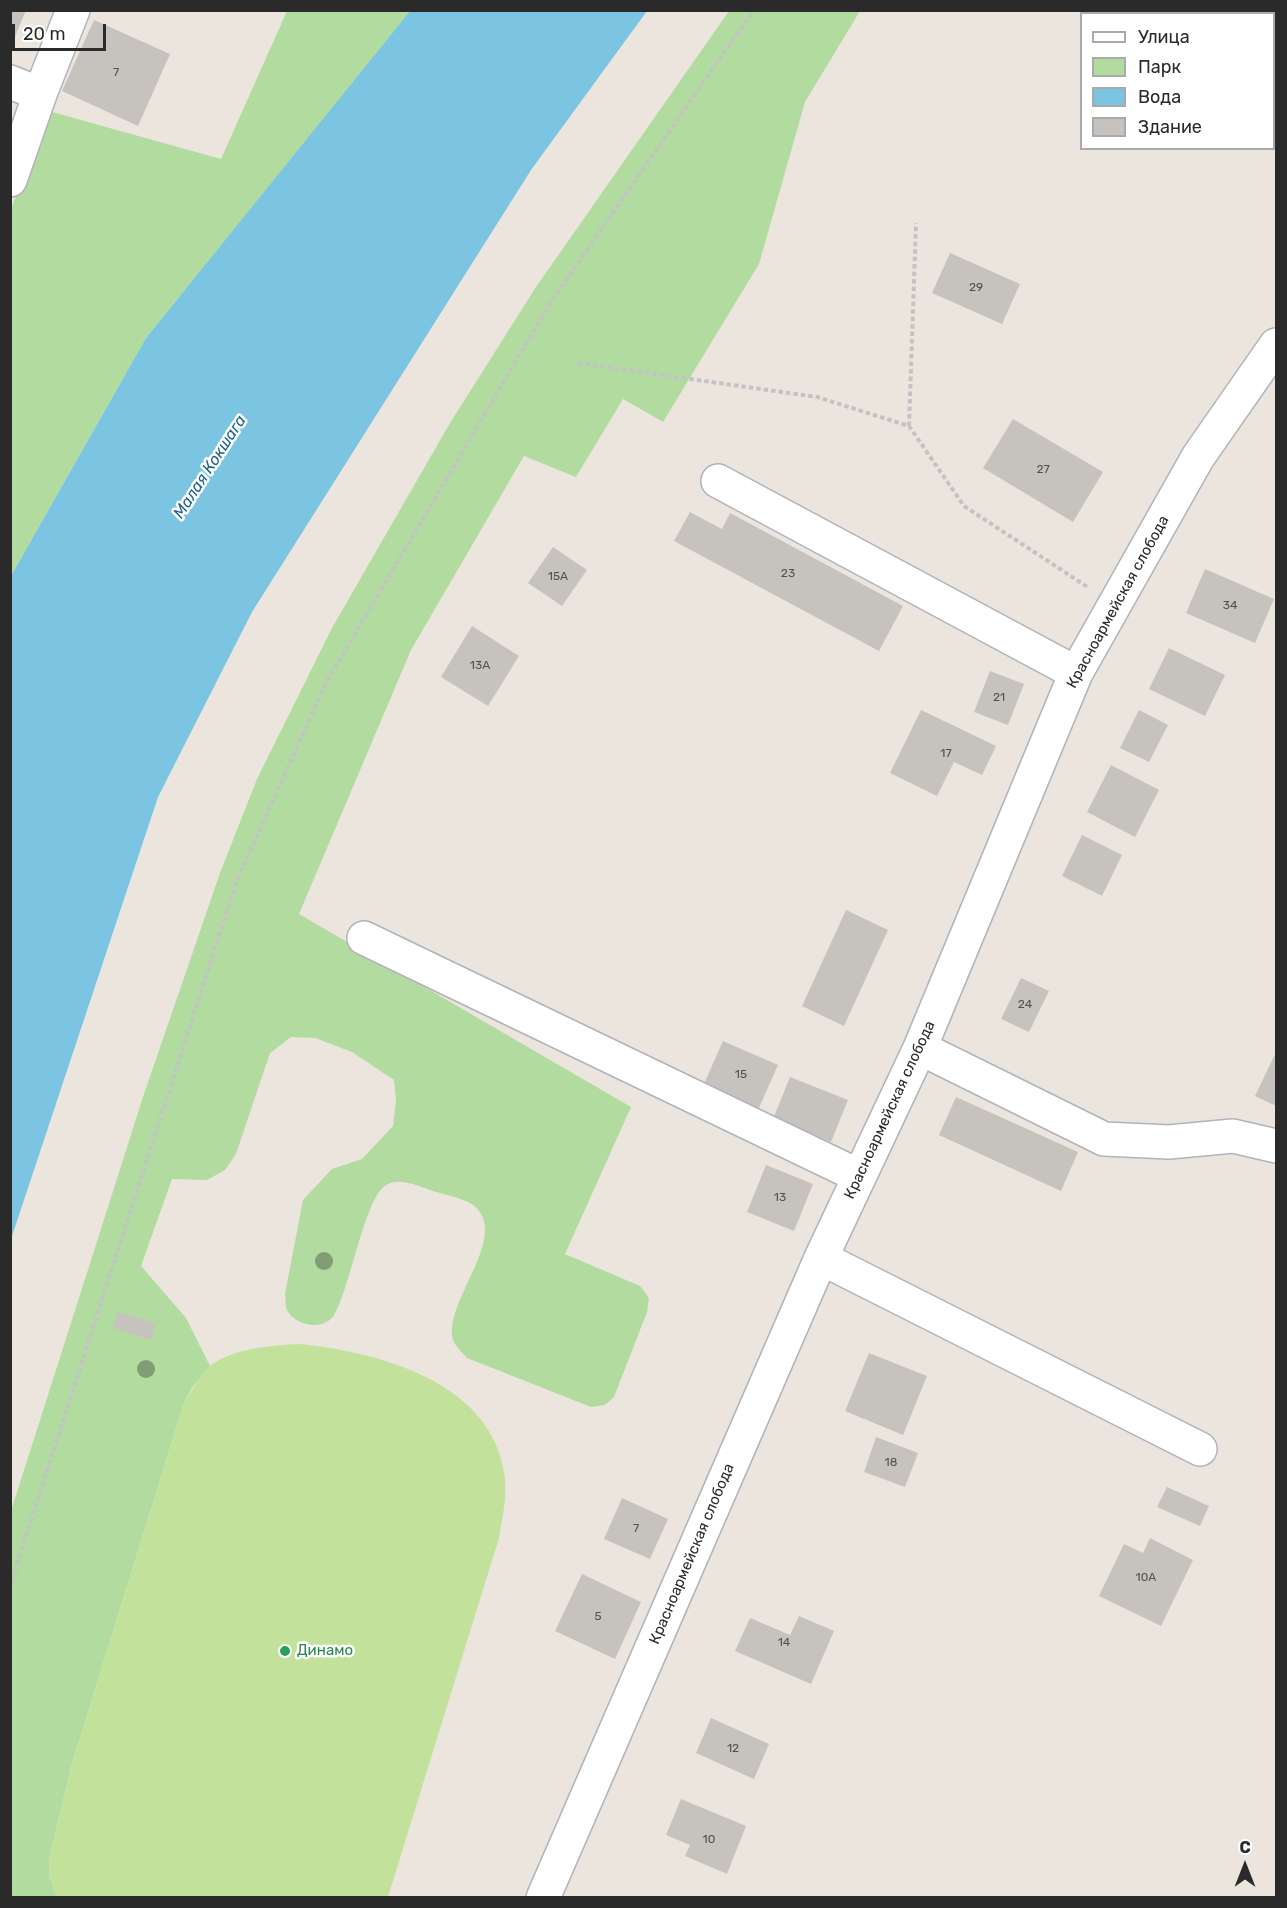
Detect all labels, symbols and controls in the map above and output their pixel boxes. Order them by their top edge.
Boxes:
scale bar [15,12,110,50]
legend [1080,12,1275,150]
text: 20 m [23,23,65,45]
text: Улица [1138,26,1190,48]
text: Парк [1138,56,1181,78]
house number: 7 [113,66,119,80]
text: Вода [1138,86,1181,108]
text: Здание [1138,116,1202,138]
house number: 29 [969,281,983,295]
water label: Малая Кокшага [170,412,250,522]
house number: 27 [1036,463,1050,477]
street label: Красноармейская слобода [1063,513,1173,691]
house number: 23 [781,567,795,581]
house number: 15А [548,570,568,584]
house number: 34 [1223,599,1237,613]
house number: 13А [470,659,490,673]
house number: 21 [993,691,1005,705]
house number: 17 [940,747,952,761]
house number: 24 [1018,998,1032,1012]
street label: Красноармейская слобода [841,1018,939,1202]
house number: 15 [735,1068,747,1082]
house number: 13 [774,1191,786,1205]
house number: 18 [885,1456,897,1470]
street label: Красноармейская слобода [646,1461,738,1647]
house number: 7 [633,1522,639,1536]
house number: 10А [1136,1571,1156,1585]
house number: 5 [594,1610,602,1624]
house number: 14 [778,1636,790,1650]
place label: Динамо [297,1642,353,1660]
marker: Динамо [278,1644,292,1658]
house number: 12 [727,1742,739,1756]
house number: 10 [703,1833,715,1847]
north arrow [1215,1836,1275,1896]
text: С [1239,1838,1251,1857]

